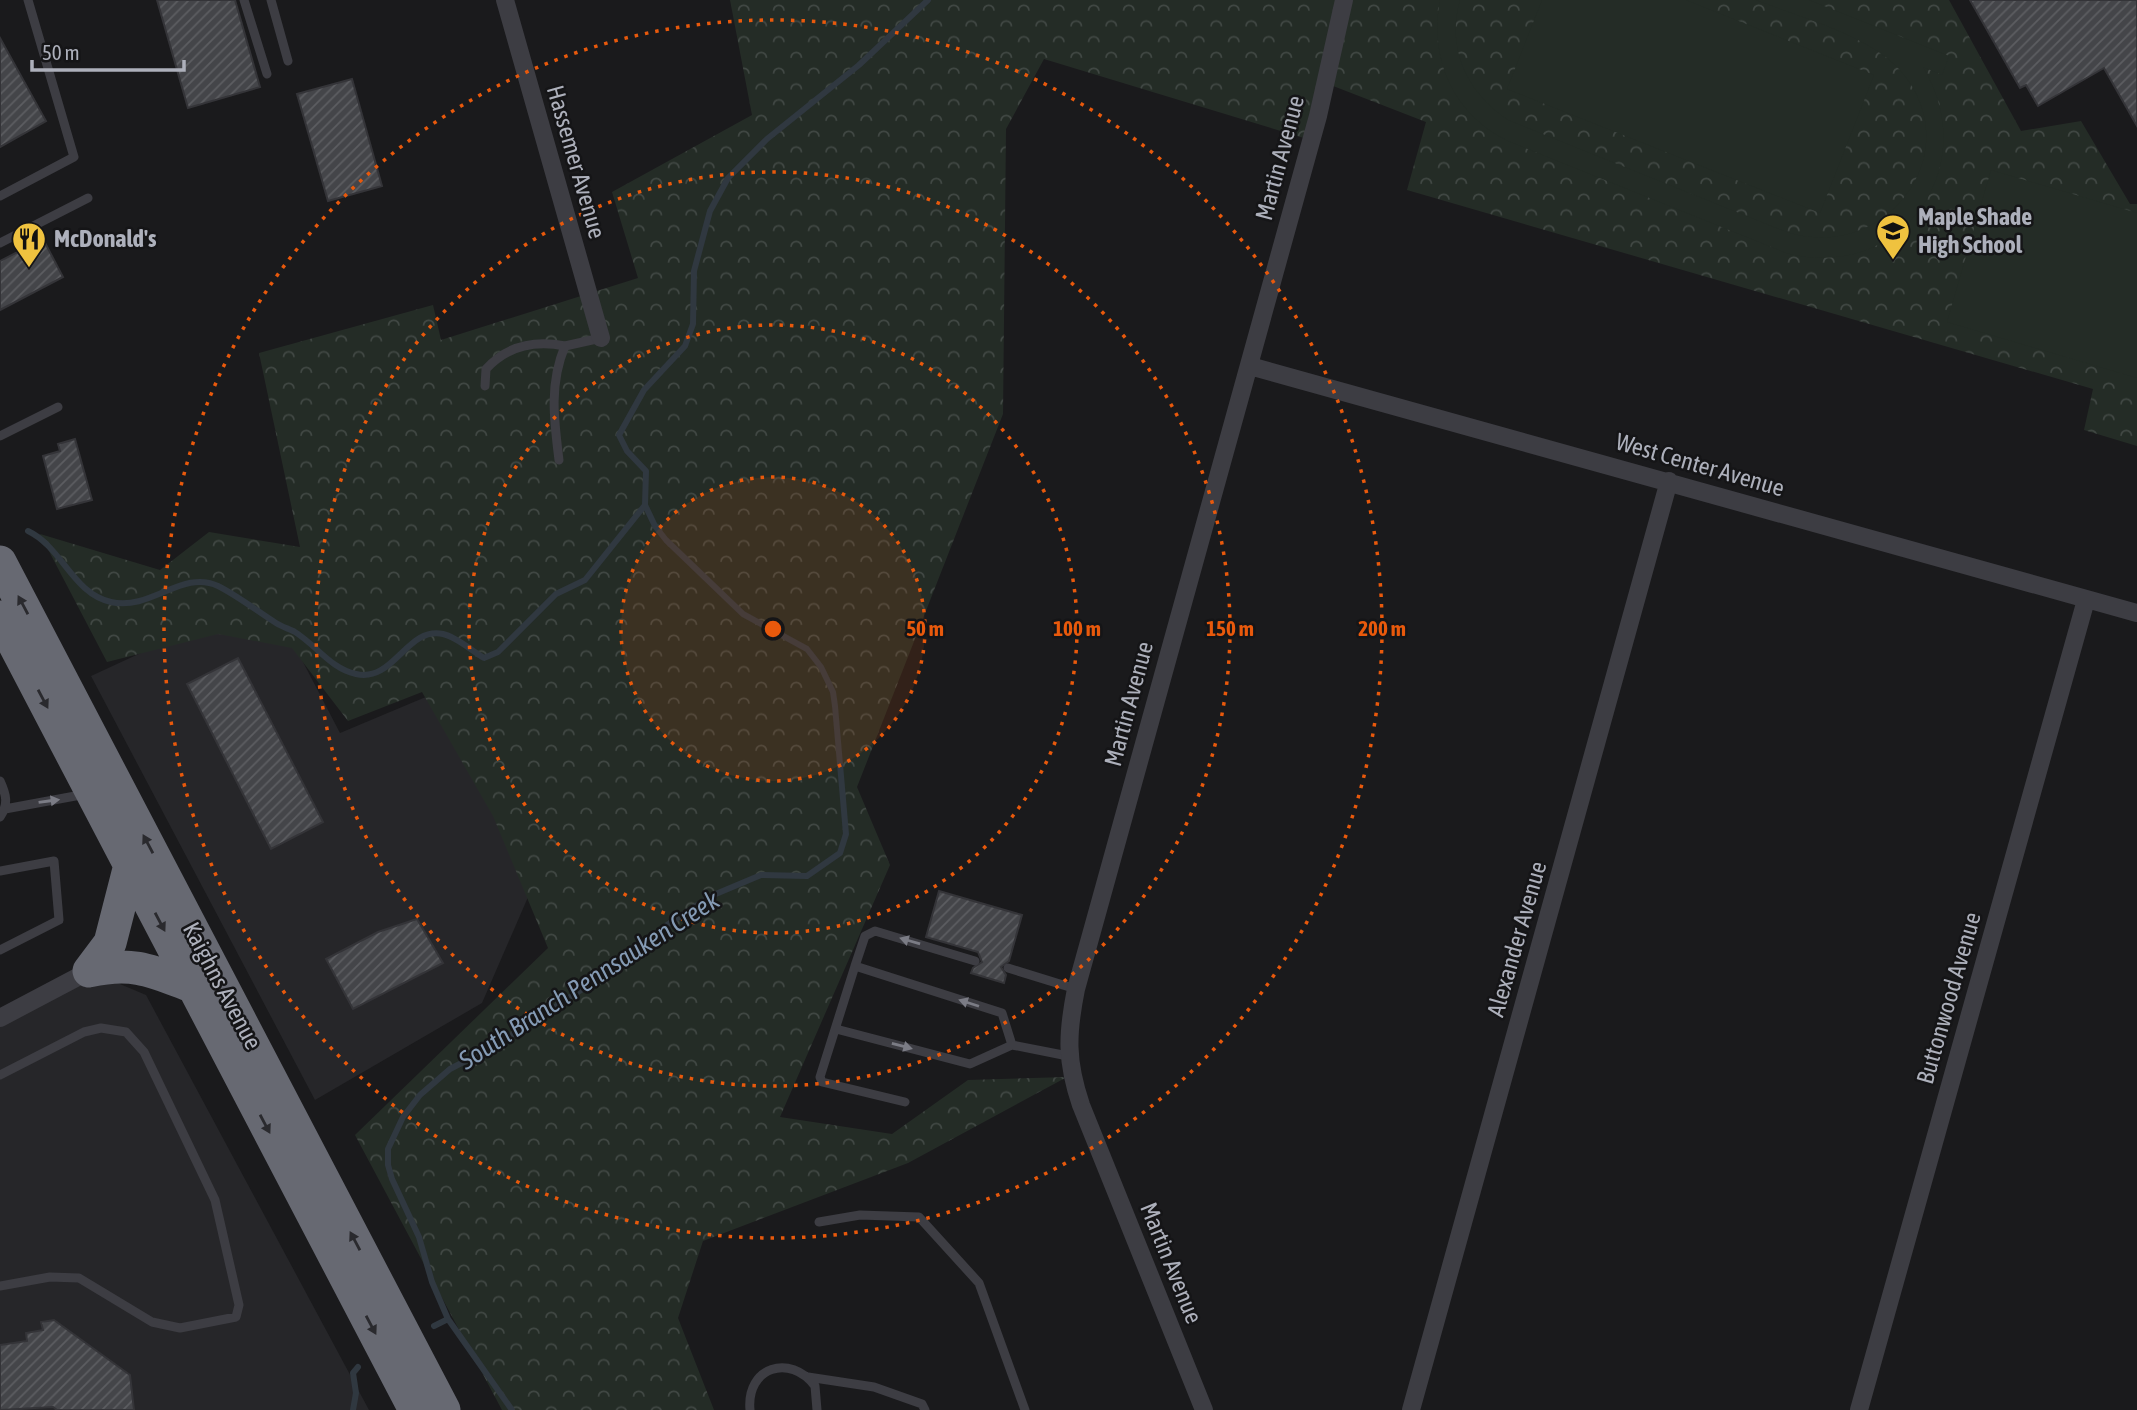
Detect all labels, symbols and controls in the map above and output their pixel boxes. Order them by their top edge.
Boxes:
scale bar [32,28,184,72]
text: 50 m [42,40,80,64]
street label: Hassemer Avenue [542,82,611,241]
street label: Martin Avenue [1250,93,1309,223]
place label: Maple Shade High School [1918,203,2032,258]
school or university icon: Maple Shade High School [1874,212,1912,261]
restaurant icon: McDonald's [10,220,48,269]
place label: McDonald's [54,225,157,252]
street label: West Center Avenue [1613,428,1787,501]
one-way arrow [17,595,28,615]
text: 50 m [906,616,944,640]
text: 100 m [1053,616,1101,640]
text: 150 m [1206,616,1254,640]
text: 200 m [1358,616,1406,640]
centre of rings [761,617,785,641]
street label: Martin Avenue [1099,639,1158,769]
one-way arrow [37,689,49,709]
one-way arrow [38,795,60,806]
one-way arrow [142,834,153,854]
street label: Alexander Avenue [1481,858,1552,1020]
water label: South Branch Pennsauken Creek [452,884,725,1076]
street label: Buttonwood Avenue [1911,909,1986,1087]
one-way arrow [154,912,166,932]
street label: Kaighns Avenue [178,918,267,1054]
one-way arrow [899,936,920,946]
one-way arrow [958,997,979,1007]
one-way arrow [891,1041,913,1052]
one-way arrow [259,1114,271,1134]
street label: Martin Avenue [1135,1198,1208,1327]
one-way arrow [350,1231,361,1251]
one-way arrow [365,1315,376,1335]

